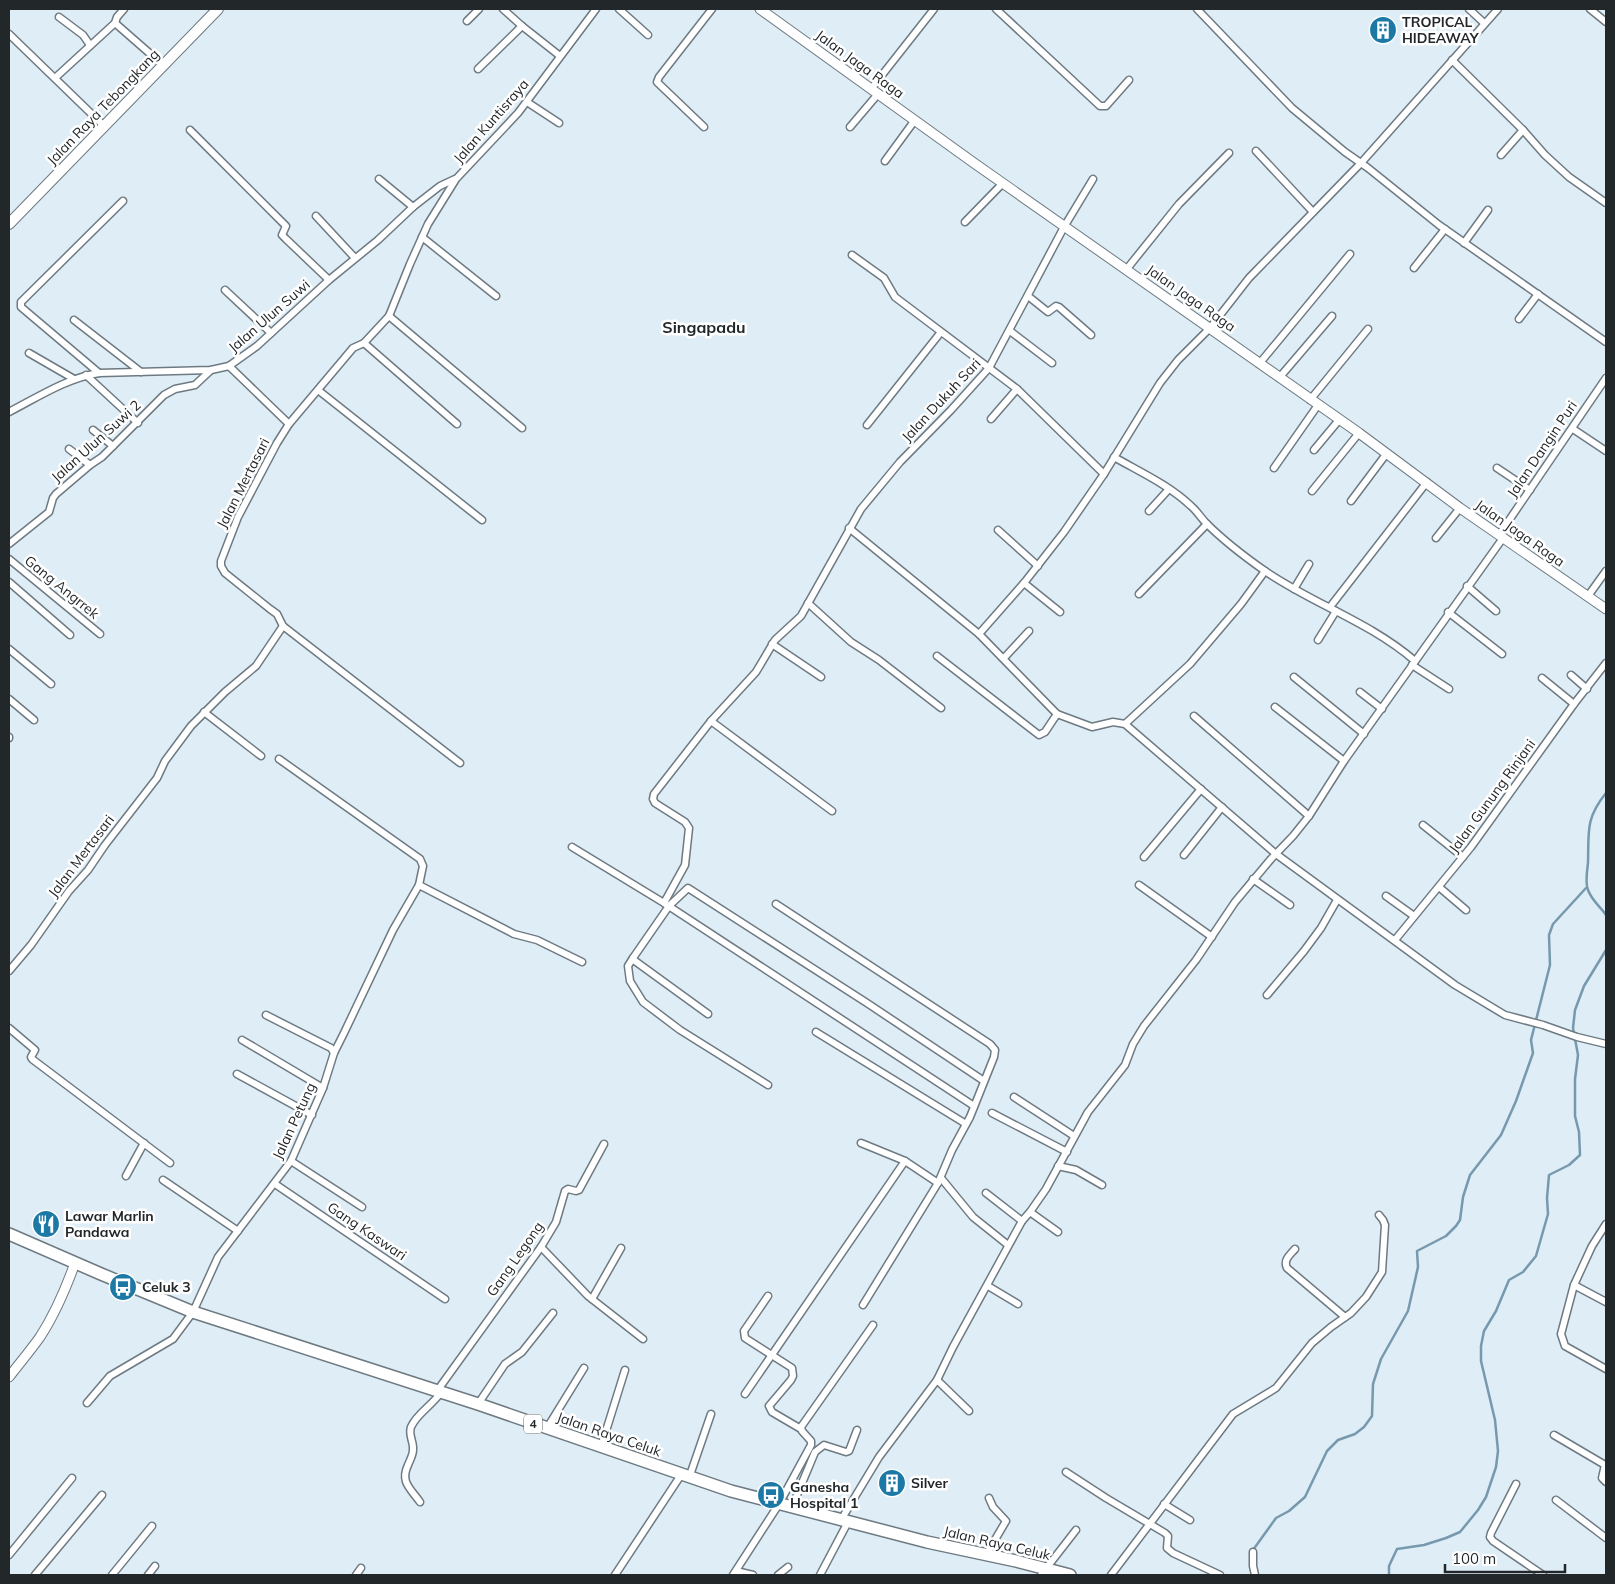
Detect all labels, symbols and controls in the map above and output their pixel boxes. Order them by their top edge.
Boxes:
place label: TROPICAL HIDEAWAY [1402,13,1480,47]
building icon: TROPICAL HIDEAWAY [1368,15,1398,45]
street label: Jalan Jaga Raga [812,26,908,102]
street label: Jalan Raya Tebongkang [43,45,163,169]
street label: Jalan Kuntisraya [449,75,533,167]
street label: Jalan Jaga Raga [1143,261,1239,335]
street label: Jalan Ulun Suwi [224,276,314,356]
district label: Singapadu [662,317,746,337]
street label: Jalan Dukuh Sari [898,354,984,446]
street label: Jalan Ulun Suwi 2 [47,396,145,486]
street label: Jalan Dangin Puri [1503,397,1581,501]
street label: Jalan Mertasari [213,435,273,531]
street label: Jalan Jaga Raga [1472,496,1568,570]
street label: Gang Angrrek [21,551,104,623]
street label: Jalan Gunung Rinjani [1445,736,1539,856]
street label: Jalan Mertasari [44,811,118,901]
street label: Jalan Petung [268,1080,320,1162]
street label: Gang Kaswari [324,1198,410,1264]
place label: Lawar Marlin Pandawa [65,1207,154,1241]
restaurant icon: Lawar Marlin Pandawa [31,1209,61,1239]
street label: Gang Legong [483,1218,547,1300]
bus stop icon: Celuk 3 [108,1272,138,1302]
place label: Celuk 3 [142,1278,191,1296]
street label: Jalan Raya Celuk [554,1408,664,1461]
road number: 4 [524,1415,542,1434]
building icon: Silver [877,1468,907,1498]
place label: Silver [911,1474,948,1492]
place label: Ganesha Hospital 1 [790,1478,858,1512]
bus stop icon: Ganesha Hospital 1 [756,1480,786,1510]
street label: Jalan Raya Celuk [942,1522,1053,1564]
scale bar [1445,1542,1565,1574]
text: 100 m [1452,1549,1496,1568]

